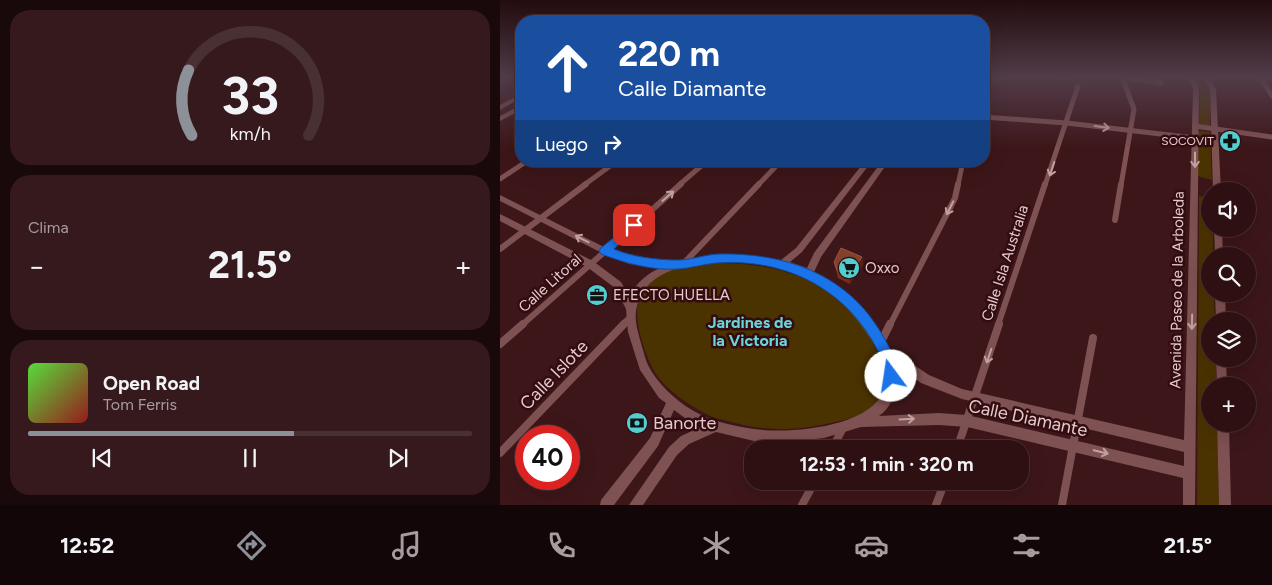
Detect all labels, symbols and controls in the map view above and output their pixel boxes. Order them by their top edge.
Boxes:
text: 220 m [618,33,720,75]
icon: ahead [535,35,600,100]
text: 33 [221,65,279,127]
text: Calle Diamante [618,75,766,102]
one-way arrow [1094,122,1110,132]
text: km/h [230,123,270,144]
pharmacy icon: SOCOVIT [1218,129,1242,153]
icon: right [598,130,626,158]
text: Luego [535,133,588,156]
place label: SOCOVIT [1161,134,1214,148]
one-way arrow [1190,151,1200,167]
one-way arrow [1046,160,1056,176]
map controls [1201,182,1256,432]
button: sound [1201,182,1256,237]
one-way arrow [661,190,674,201]
street label: Avenida Paseo de la Arboleda [1166,191,1188,389]
one-way arrow [945,200,954,215]
street label: Calle Isla Australia [978,203,1032,323]
pin [613,204,655,246]
icon: arrive [620,211,648,239]
text: Clima [28,218,69,237]
one-way arrow [575,234,590,243]
text: 21.5° [208,242,292,288]
button: search [1201,247,1256,302]
text: − [28,249,45,283]
text: + [455,249,472,283]
street label: Calle Litoral [515,250,585,316]
supermarket icon: Oxxo [837,256,861,280]
place label: Oxxo [865,259,900,277]
office icon: EFECTO HUELLA [585,283,609,307]
place label: EFECTO HUELLA [613,286,730,304]
button: layers [1201,312,1256,367]
district label: Jardines de la Victoria [708,313,792,350]
one-way arrow [1187,314,1197,330]
street label: Calle Islote [515,335,593,415]
one-way arrow [984,348,993,363]
position arrow [864,349,916,401]
text: Open Road [103,372,200,395]
button: + [1201,377,1256,432]
text: Tom Ferris [103,395,177,414]
street label: Calle Diamante [966,395,1090,441]
bank icon: Banorte [625,411,649,435]
place label: Banorte [653,412,717,434]
one-way arrow [898,415,914,424]
speed limit sign: 40 [515,425,580,490]
icon: previous [88,444,116,472]
icon: pause [236,444,264,472]
icon: next [384,444,412,472]
one-way arrow [1092,448,1108,457]
text: 12:53 · 1 min · 320 m [799,453,974,476]
icon: directions [234,528,269,563]
icon: music [389,528,424,563]
icon: phone [544,528,579,563]
icon: climate [699,528,734,563]
icon: car [854,528,889,563]
icon: filters [1009,528,1044,563]
text: 12:52 [60,532,114,559]
text: 21.5° [1163,532,1212,559]

